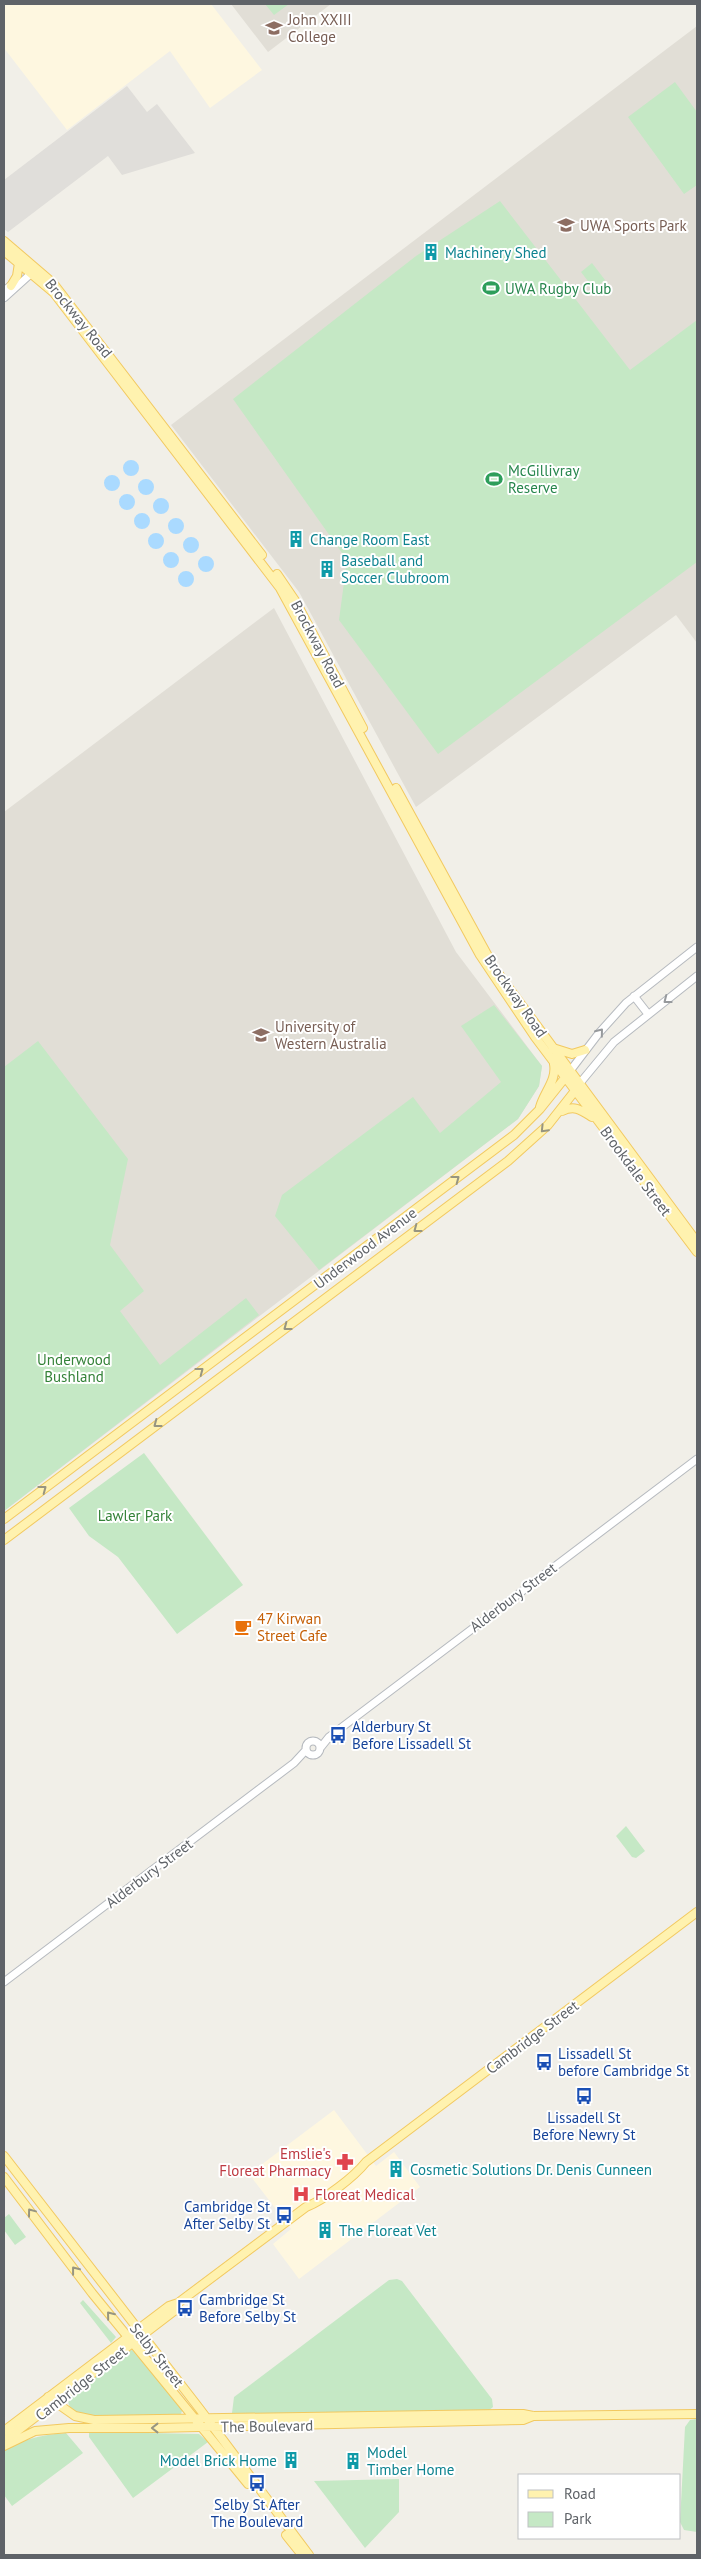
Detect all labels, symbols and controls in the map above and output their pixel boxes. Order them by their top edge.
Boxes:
place label: John XXIII College [287,10,352,46]
school or university icon: John XXIII College [264,18,284,38]
school or university icon: UWA Sports Park [556,215,576,235]
place label: UWA Sports Park [580,216,687,235]
building icon: Machinery Shed [421,242,441,262]
place label: Machinery Shed [445,243,547,262]
street label: Brockway Road [41,275,117,361]
sports icon: UWA Rugby Club [481,278,501,298]
place label: UWA Rugby Club [505,279,611,298]
place label: McGillivray Reserve [508,461,579,497]
sports icon: McGillivray Reserve [484,469,504,489]
building icon: Change Room East [286,529,306,549]
place label: Change Room East [310,530,429,549]
place label: Baseball and Soccer Clubroom [341,551,449,587]
building icon: Baseball and Soccer Clubroom [317,559,337,579]
street label: Brockway Road [287,597,349,691]
street label: Brockway Road [481,951,551,1041]
one-way arrow [663,994,672,1003]
place label: University of Western Australia [275,1017,387,1053]
school or university icon: University of Western Australia [251,1025,271,1045]
one-way arrow [594,1029,602,1038]
one-way arrow [541,1123,550,1132]
street label: Brookdale Street [596,1123,676,1219]
one-way arrow [450,1176,459,1184]
street label: Underwood Avenue [310,1203,420,1293]
one-way arrow [414,1224,423,1232]
one-way arrow [283,1321,293,1330]
park label: Underwood Bushland [37,1350,111,1386]
one-way arrow [194,1368,203,1376]
one-way arrow [153,1418,163,1427]
one-way arrow [37,1487,46,1495]
park label: Lawler Park [98,1506,173,1525]
street label: Alderbury Street [466,1558,560,1636]
place label: 47 Kirwan Street Cafe [257,1609,327,1645]
cafe icon: 47 Kirwan Street Cafe [233,1617,253,1637]
place label: Alderbury St Before Lissadell St [352,1717,471,1753]
bus stop icon: Alderbury St Before Lissadell St [328,1725,348,1745]
street label: Alderbury Street [102,1834,196,1912]
street label: Cambridge Street [482,1996,582,2078]
place label: Lissadell St before Cambridge St [558,2044,689,2080]
bus stop icon: Lissadell St before Cambridge St [534,2052,554,2072]
bus stop icon: Lissadell St Before Newry St [574,2086,594,2106]
place label: Lissadell St Before Newry St [533,2108,635,2144]
place label: Emslie's Floreat Pharmacy [219,2144,331,2180]
pharmacy icon: Emslie's Floreat Pharmacy [335,2152,355,2172]
building icon: Cosmetic Solutions Dr. Denis Cunneen [386,2159,406,2179]
place label: Cosmetic Solutions Dr. Denis Cunneen [410,2160,652,2179]
hospital icon: Floreat Medical [291,2184,311,2204]
place label: Floreat Medical [315,2185,415,2204]
place label: Cambridge St After Selby St [184,2197,270,2233]
bus stop icon: Cambridge St After Selby St [274,2205,294,2225]
one-way arrow [28,2209,36,2218]
building icon: The Floreat Vet [315,2220,335,2240]
place label: The Floreat Vet [339,2221,437,2240]
one-way arrow [72,2266,81,2276]
place label: Cambridge St Before Selby St [199,2290,296,2326]
bus stop icon: Cambridge St Before Selby St [175,2298,195,2318]
one-way arrow [108,2312,116,2321]
street label: Selby Street [126,2319,188,2391]
street label: Cambridge Street [31,2341,131,2425]
street label: The Boulevard [221,2416,313,2436]
one-way arrow [151,2423,158,2433]
place label: Model Timber Home [367,2443,454,2479]
building icon: Model Brick Home [281,2450,301,2470]
place label: Model Brick Home [160,2451,277,2470]
building icon: Model Timber Home [343,2451,363,2471]
bus stop icon: Selby St After The Boulevard [247,2473,267,2493]
legend [518,2474,681,2539]
text: Road [564,2484,596,2503]
place label: Selby St After The Boulevard [211,2495,303,2531]
text: Park [564,2509,592,2528]

